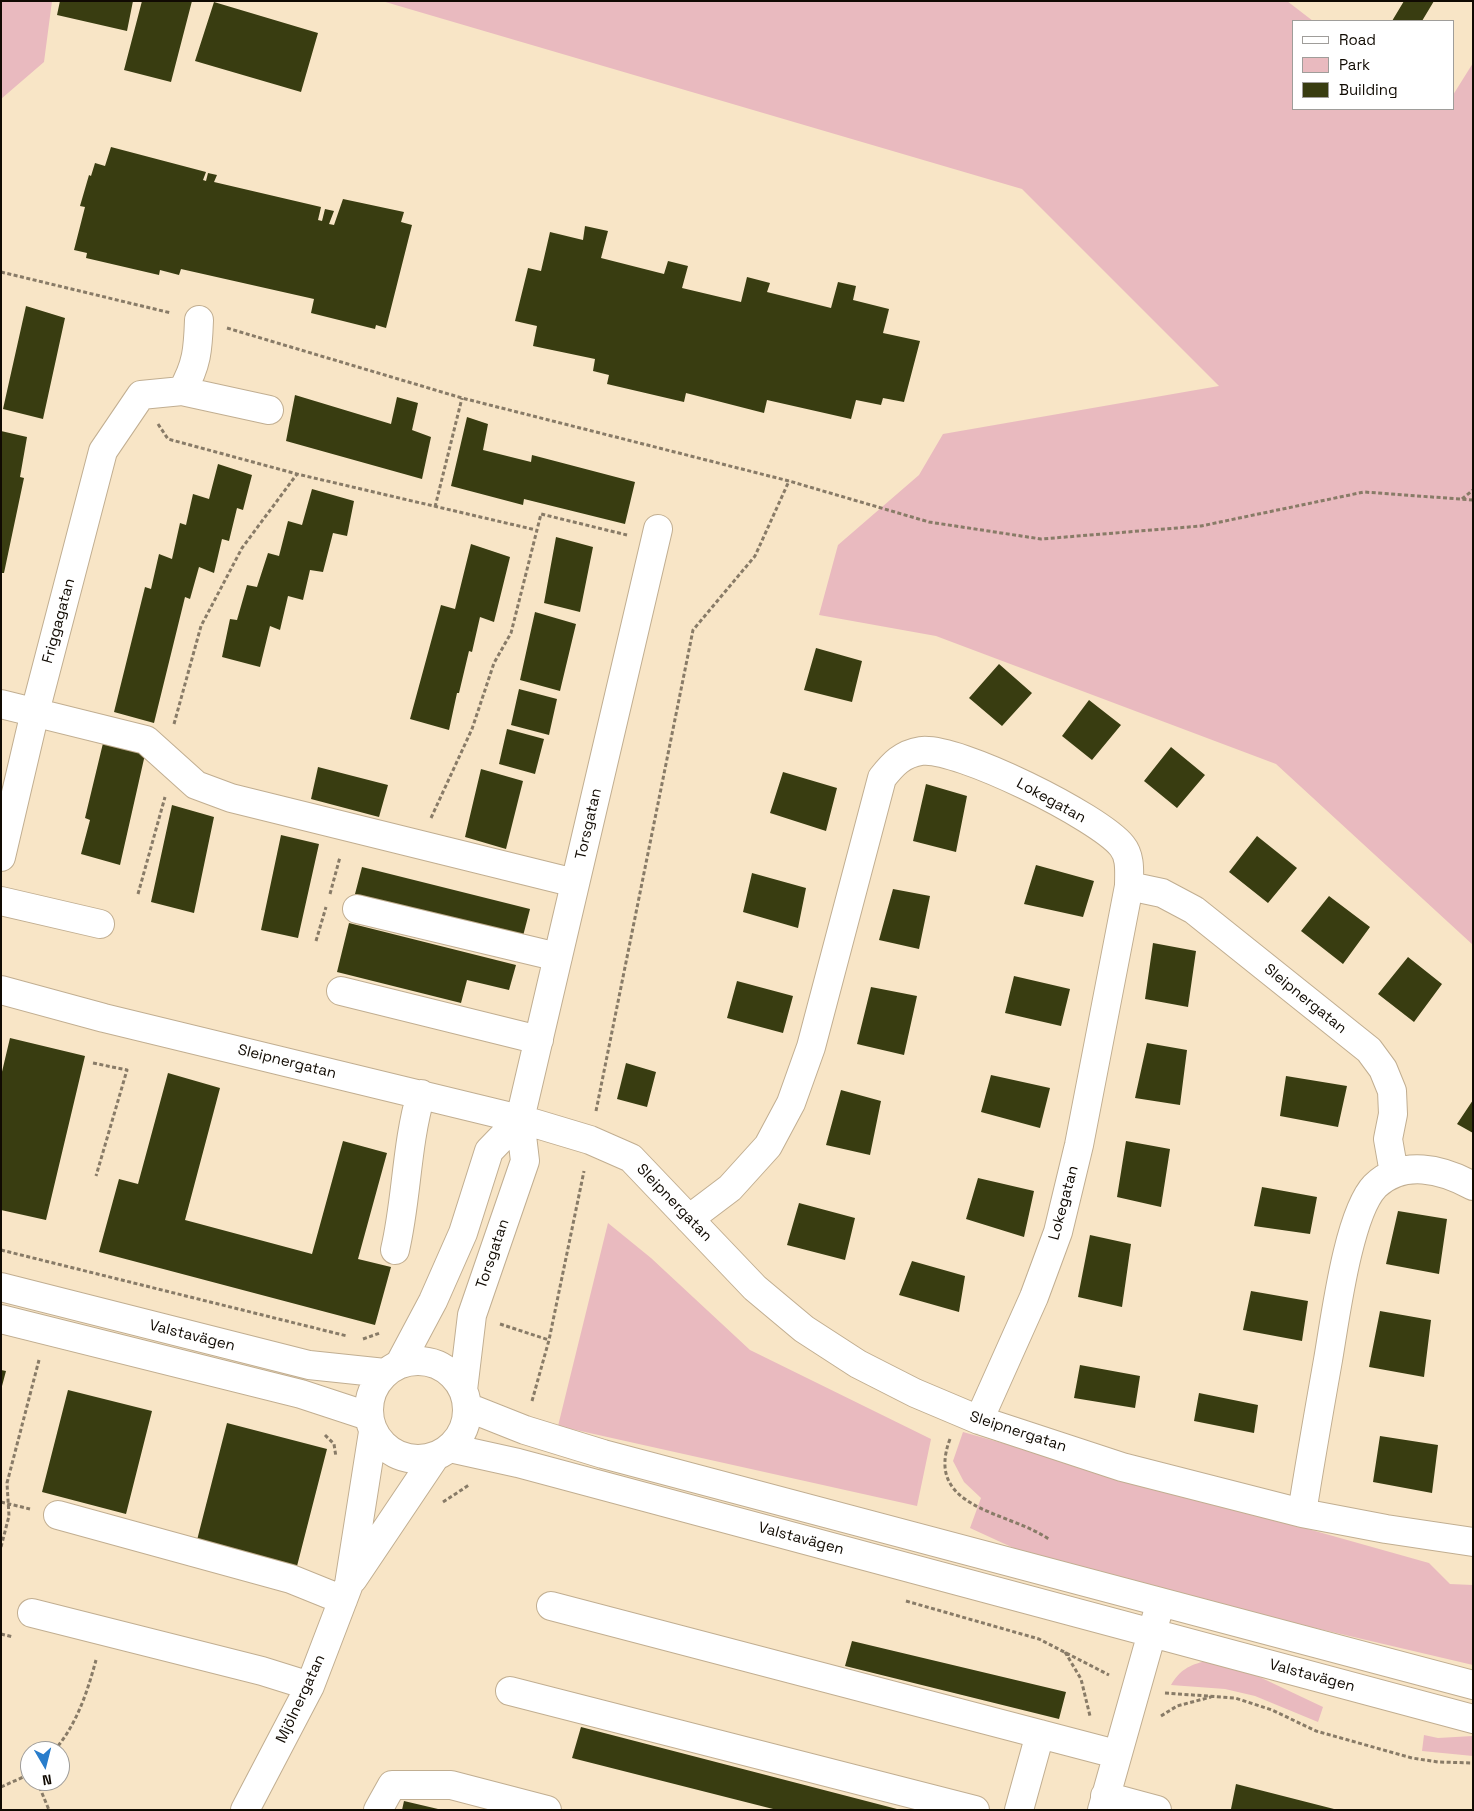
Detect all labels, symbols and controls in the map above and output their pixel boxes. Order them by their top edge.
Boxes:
legend [1292,20,1454,110]
text: Road [1339,30,1376,49]
text: Park [1339,55,1370,74]
text: Building [1339,80,1398,99]
street label: Friggagatan [39,576,79,666]
street label: Lokegatan [1013,775,1089,827]
street label: Torsgatan [572,787,606,861]
street label: Sleipnergatan [1260,960,1350,1038]
street label: Sleipnergatan [236,1041,338,1083]
street label: Sleipnergatan [632,1160,716,1246]
street label: Lokegatan [1045,1164,1083,1242]
street label: Torsgatan [473,1217,513,1291]
street label: Valstavägen [147,1317,237,1355]
street label: Sleipnergatan [967,1408,1069,1456]
street label: Valstavägen [756,1519,846,1559]
street label: Mjölnergatan [273,1652,329,1746]
street label: Valstavägen [1267,1656,1357,1696]
north arrow [20,1741,70,1791]
text: N [41,1770,53,1789]

